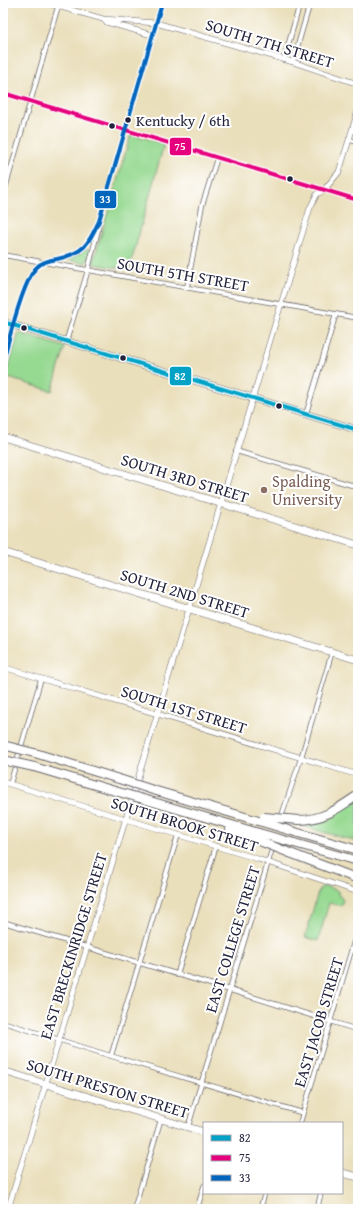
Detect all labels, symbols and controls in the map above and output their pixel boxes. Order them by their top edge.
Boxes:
street label: SOUTH 7TH STREET [203,12,337,74]
place label: Kentucky / 6th [136,110,230,131]
marker: Kentucky / 6th [123,115,133,125]
unlabelled marker [107,121,117,131]
line badge: 75 [169,137,192,156]
text: 75 [174,138,186,154]
unlabelled marker [285,174,295,184]
line badge: 33 [94,190,117,209]
text: 33 [99,191,111,207]
street label: SOUTH 5TH STREET [115,251,251,297]
unlabelled marker [19,323,29,333]
unlabelled marker [118,353,128,363]
line badge: 82 [169,366,192,386]
text: 82 [174,368,186,384]
unlabelled marker [274,401,284,411]
street label: SOUTH 3RD STREET [118,447,252,509]
place label: Spalding University [272,469,342,511]
marker: Spalding University [259,485,269,495]
street label: SOUTH 2ND STREET [118,562,252,624]
street label: SOUTH 1ST STREET [118,678,250,740]
street label: SOUTH BROOK STREET [108,790,262,858]
street label: EAST BRECKINRIDGE STREET [33,850,113,1042]
street label: EAST COLLEGE STREET [198,863,266,1015]
street label: EAST JACOB STREET [287,954,349,1090]
street label: SOUTH PRESTON STREET [24,1052,192,1124]
legend [203,1122,343,1194]
text: 82 [239,1129,251,1146]
text: 75 [239,1149,251,1166]
text: 33 [239,1169,251,1186]

